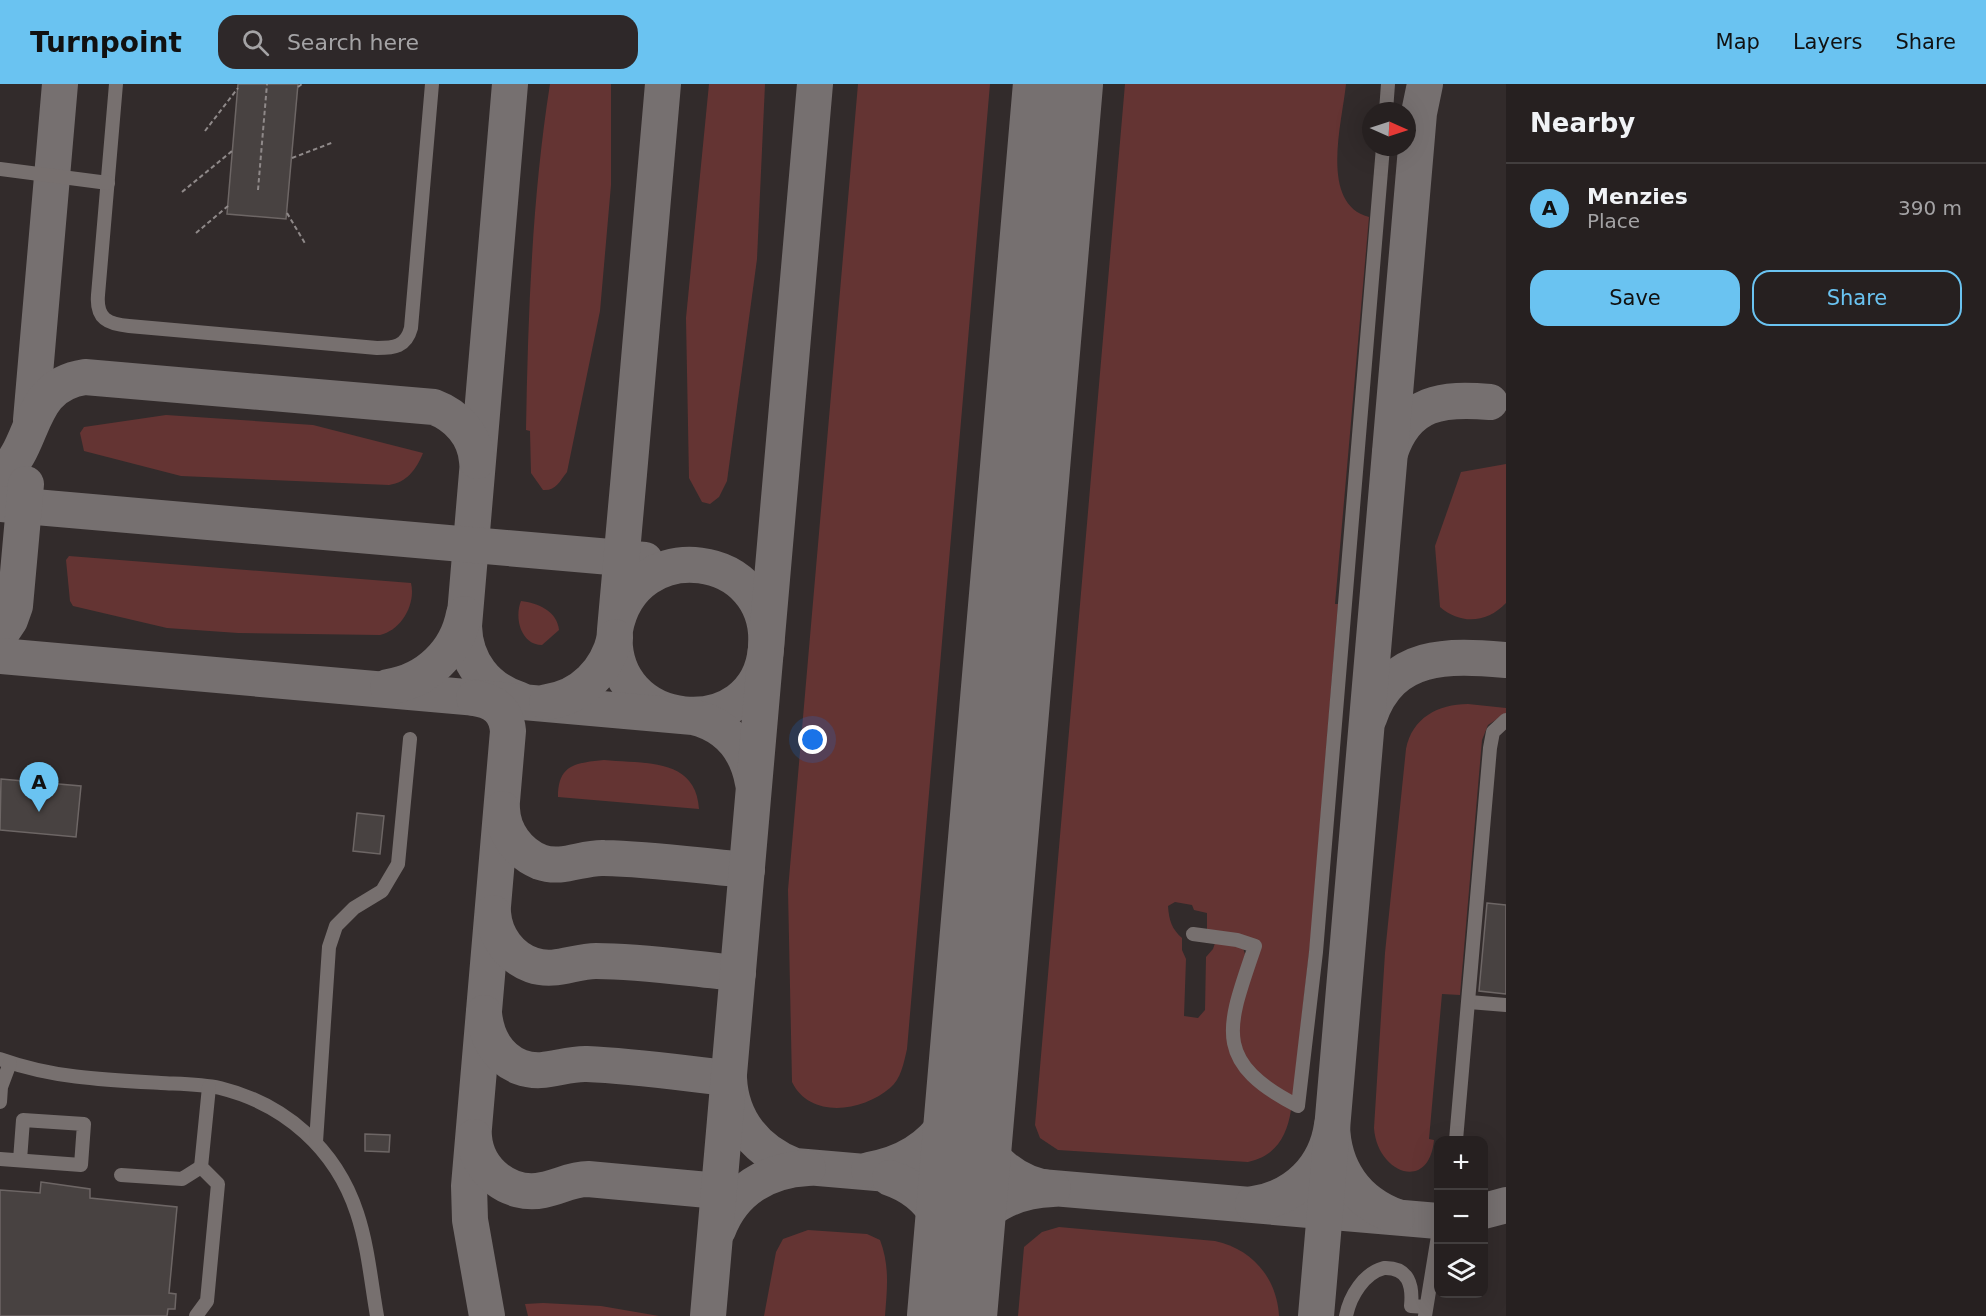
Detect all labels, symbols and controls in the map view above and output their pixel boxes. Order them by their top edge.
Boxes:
search box [218,15,638,69]
text: Turnpoint [30,26,182,59]
icon: search [239,26,272,59]
text: Search here [287,30,419,55]
text: Map [1716,30,1760,54]
text: Layers [1793,30,1862,54]
text: Share [1895,30,1956,54]
north arrow [1362,102,1416,156]
text: Nearby [1530,108,1635,138]
text: Menzies [1587,184,1688,209]
text: A [1542,196,1557,220]
text: 390 m [1898,196,1962,220]
text: Place [1587,209,1640,233]
button: Save [1530,270,1740,326]
button: Share [1752,270,1962,326]
your location [798,725,827,754]
pin: A [20,762,58,812]
map controls [1434,1136,1488,1298]
button: + [1434,1136,1488,1190]
button: − [1434,1190,1488,1244]
button: layers [1434,1244,1488,1298]

